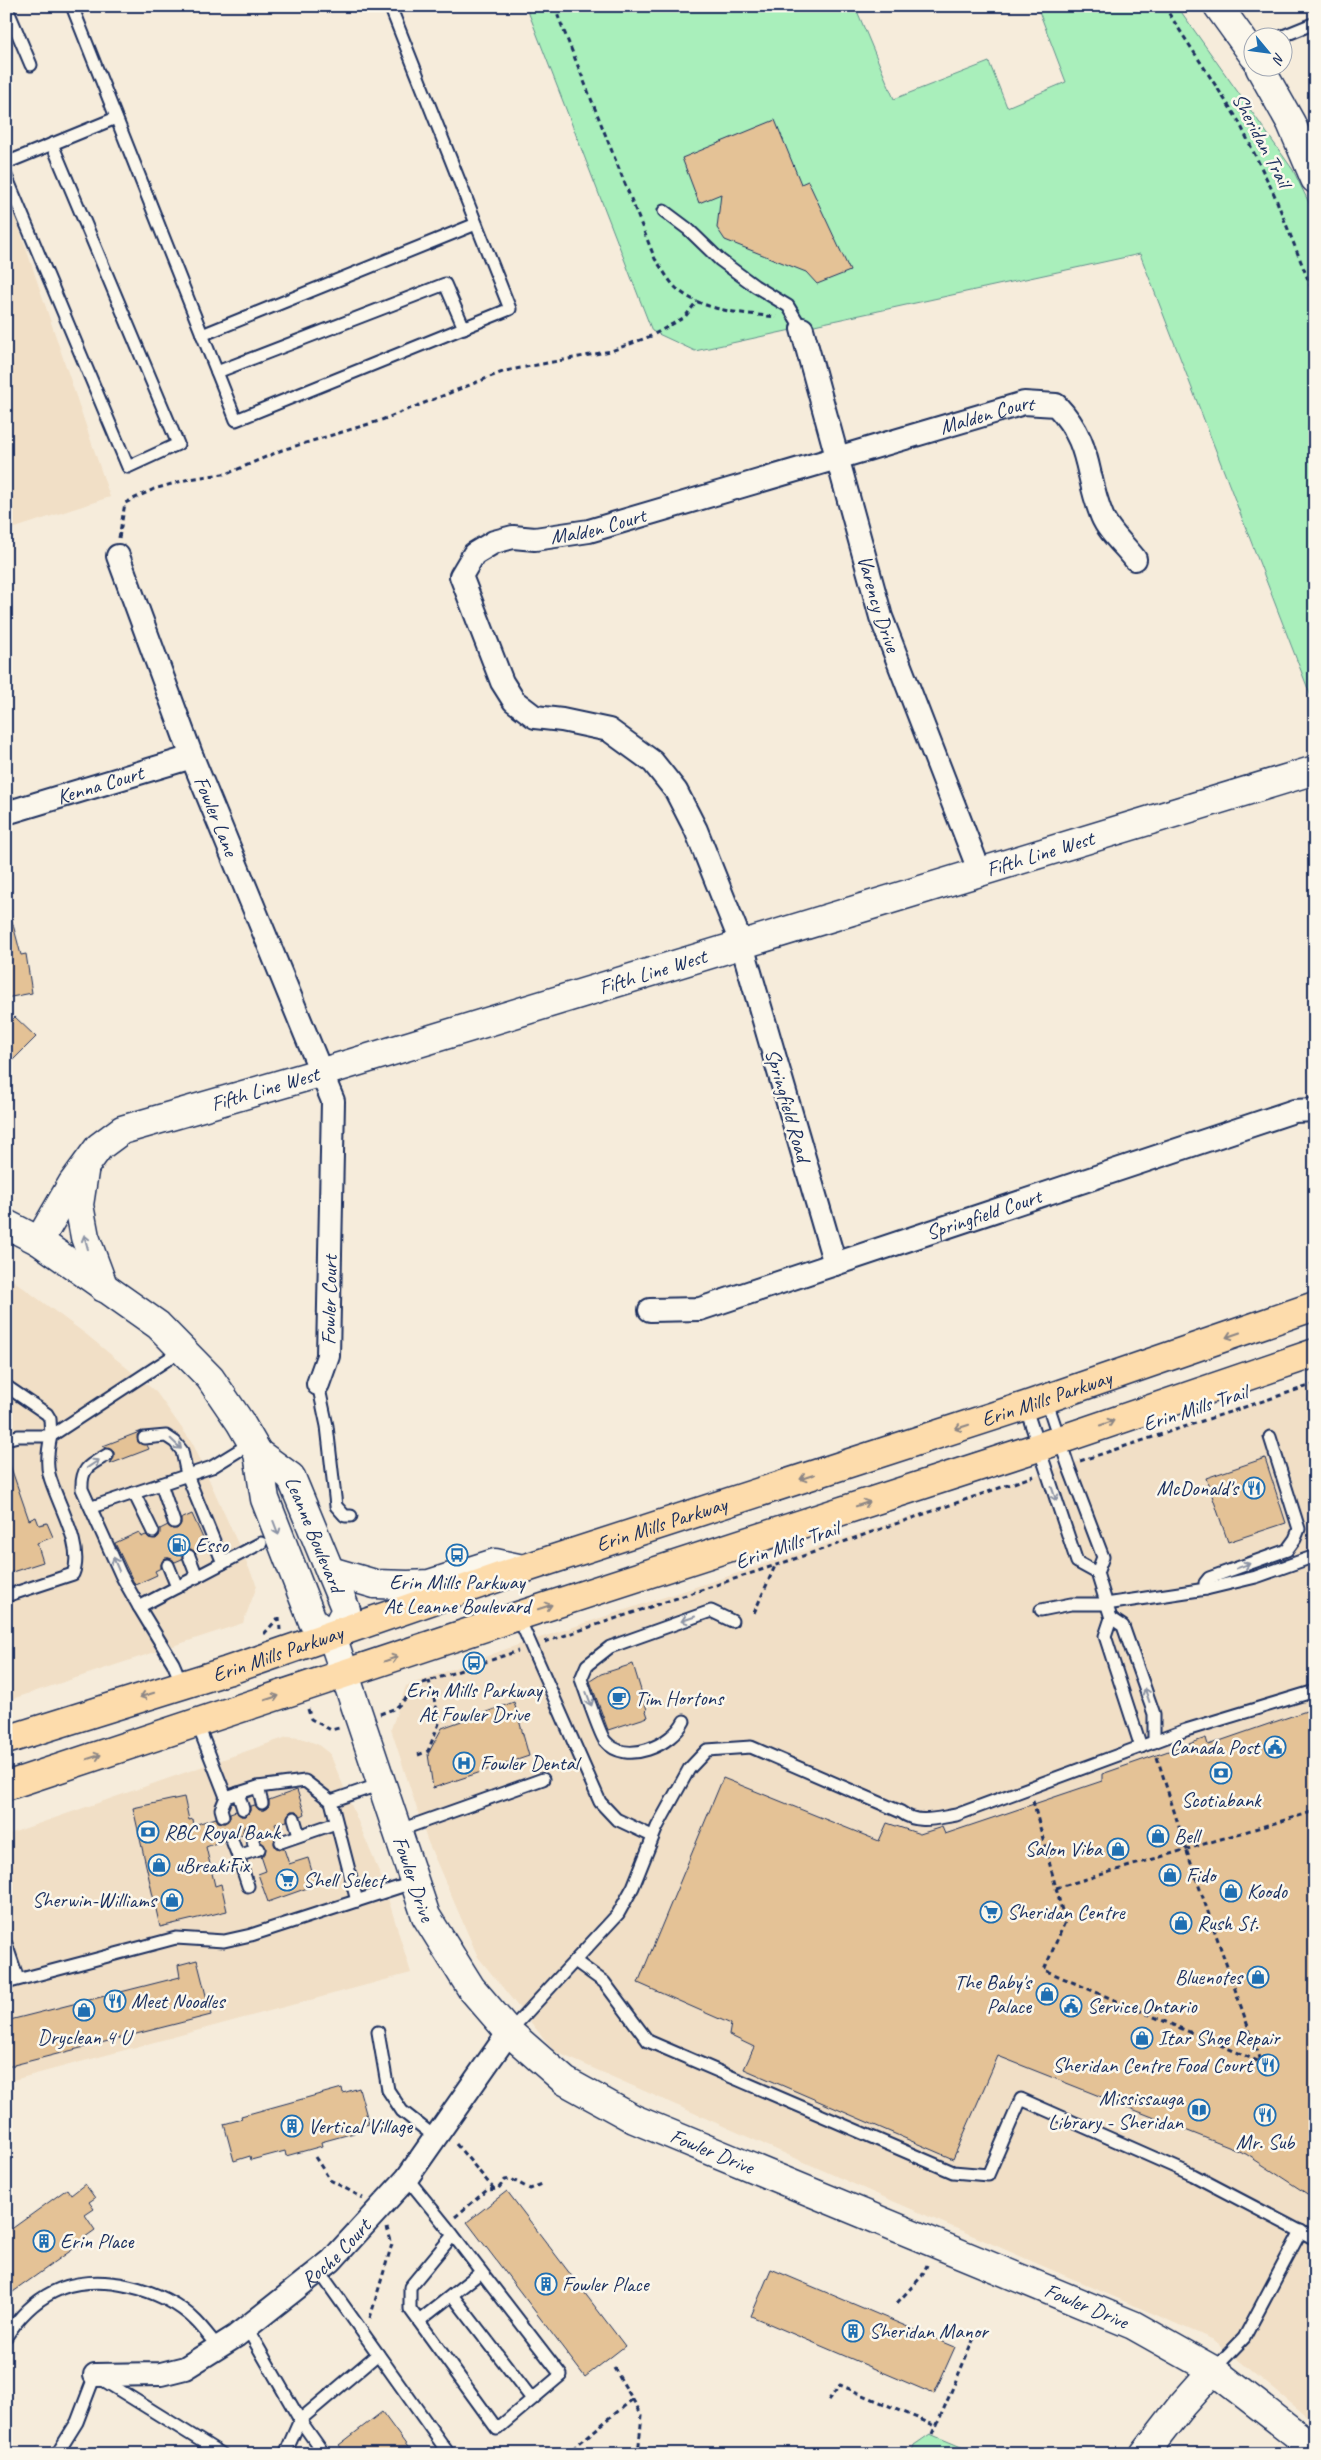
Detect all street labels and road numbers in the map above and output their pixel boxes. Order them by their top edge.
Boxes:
street label: Sheridan Trail [1226,88,1299,195]
street label: Malden Court [937,389,1037,440]
street label: Malden Court [549,502,651,550]
street label: Varency Drive [852,552,907,657]
street label: Kenna Court [54,759,148,810]
street label: Fowler Lane [188,772,245,862]
street label: Fifth Line West [983,824,1099,882]
street label: Fifth Line West [596,942,711,1000]
street label: Springfield Road [760,1046,817,1168]
street label: Fifth Line West [208,1060,324,1117]
street label: Springfield Court [923,1183,1046,1246]
street label: Fowler Court [315,1253,343,1345]
street label: Erin Mills Parkway [978,1364,1116,1432]
street label: Erin Mills Trail [1140,1378,1254,1437]
street label: Leanne Boulevard [279,1472,351,1599]
street label: Erin Mills Parkway [593,1490,732,1557]
street label: Erin Mills Trail [732,1514,846,1575]
street label: Erin Mills Parkway [209,1619,348,1688]
street label: Fowler Drive [387,1833,441,1929]
street label: Fowler Drive [666,2122,760,2181]
street label: Roche Court [296,2212,378,2293]
street label: Fowler Drive [1041,2277,1134,2335]

